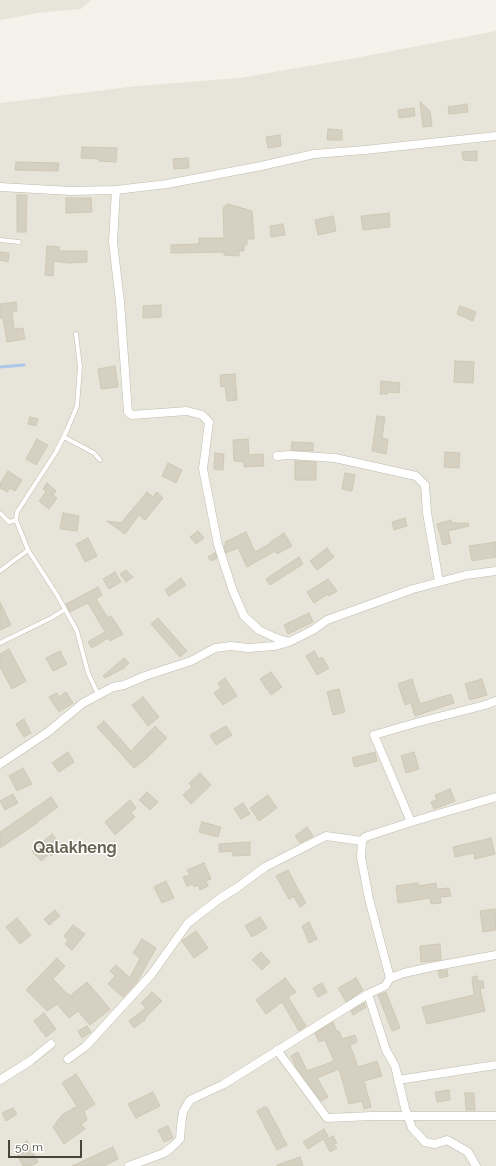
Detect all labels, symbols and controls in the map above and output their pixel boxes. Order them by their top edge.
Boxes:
district label: Qalakheng [33,838,117,858]
scale bar [10,1132,84,1158]
text: 50 m [15,1140,43,1154]

